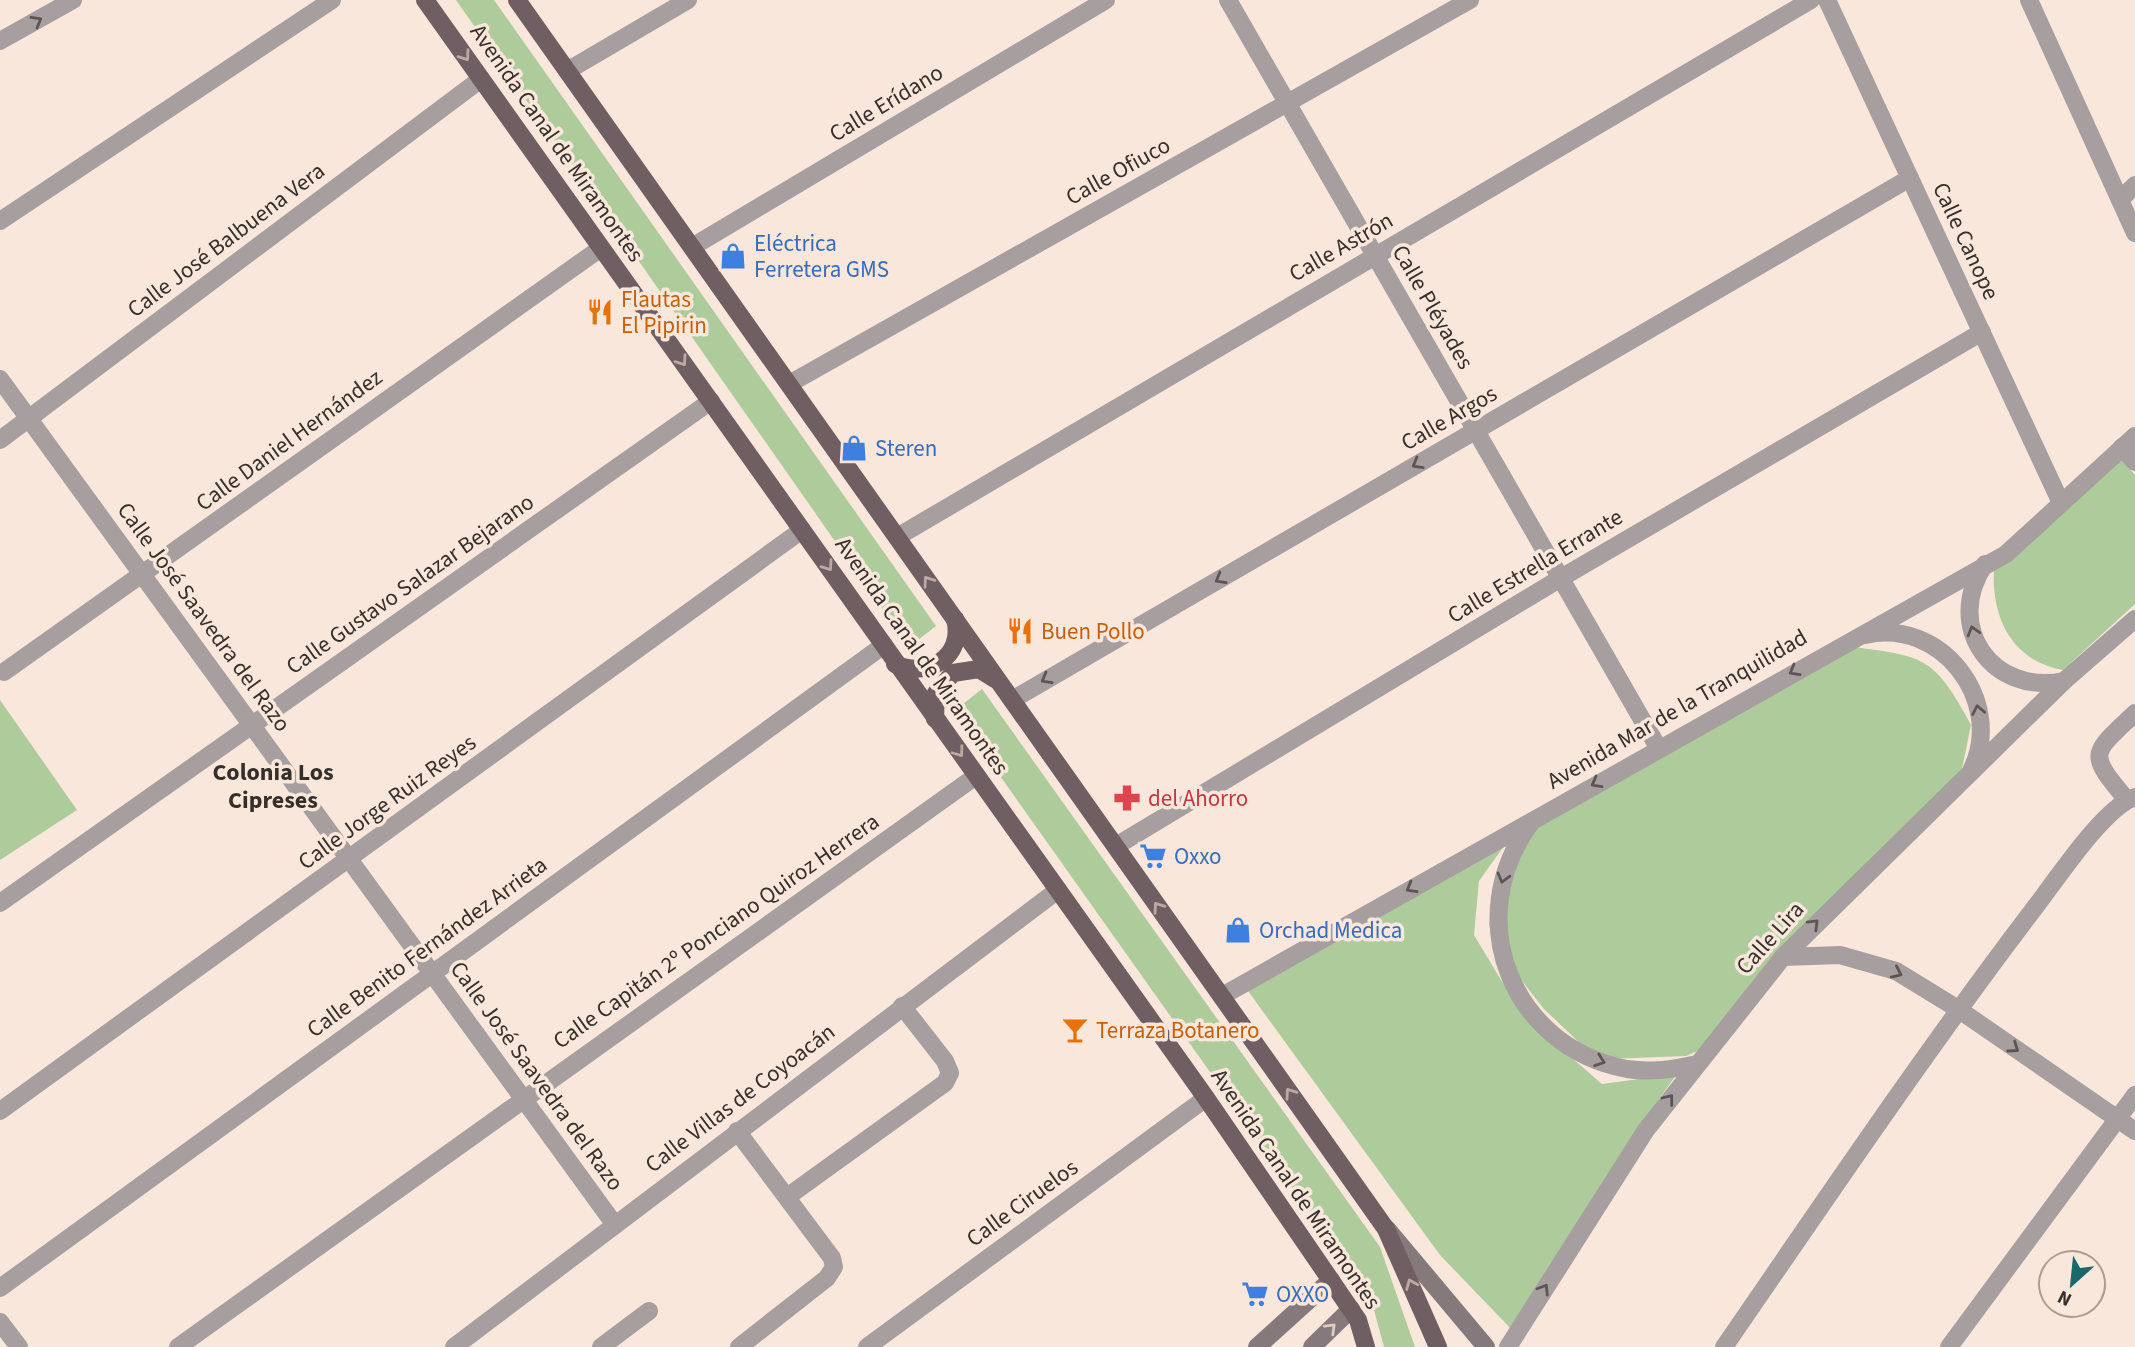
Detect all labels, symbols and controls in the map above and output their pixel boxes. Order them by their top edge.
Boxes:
one-way arrow [29,16,42,29]
street label: Avenida Canal de Miramontes [462,17,652,269]
one-way arrow [457,48,469,61]
street label: Calle Erídano [823,56,949,150]
street label: Calle Ofiuco [1060,129,1176,213]
street label: Calle José Balbuena Vera [120,155,332,325]
street label: Calle Canope [1924,177,2008,305]
street label: Calle Astrón [1283,204,1399,290]
place label: Eléctrica Ferretera GMS [754,227,889,286]
street label: Calle Pléyades [1384,239,1482,375]
shop icon: Eléctrica Ferretera GMS [718,241,748,271]
place label: Flautas El Pipirin [621,283,707,342]
restaurant icon: Flautas El Pipirin [585,297,615,327]
one-way arrow [674,353,686,366]
street label: Calle Daniel Hernández [189,361,389,519]
street label: Calle Argos [1395,377,1503,459]
place label: Steren [875,432,937,465]
shop icon: Steren [839,433,869,463]
one-way arrow [1411,456,1424,469]
street label: Calle Gustavo Salazar Bejarano [279,486,541,682]
street label: Calle José Saavedra del Razo [109,495,299,739]
street label: Calle Estrella Errante [1441,501,1629,631]
street label: Avenida Canal de Miramontes [827,530,1017,782]
one-way arrow [820,558,832,571]
one-way arrow [1215,570,1228,583]
one-way arrow [924,576,936,589]
place label: Buen Pollo [1041,615,1145,648]
restaurant icon: Buen Pollo [1005,616,1035,646]
street label: Avenida Mar de la Tranquilidad [1541,621,1813,797]
one-way arrow [1966,625,1981,637]
one-way arrow [1789,663,1801,676]
one-way arrow [1041,671,1054,684]
one-way arrow [1971,704,1986,716]
street label: Calle Jorge Ruiz Reyes [291,726,483,878]
one-way arrow [951,744,963,757]
district label: Colonia Los Cipreses [212,755,334,818]
one-way arrow [1591,775,1603,789]
place label: del Ahorro [1148,782,1248,815]
pharmacy icon: del Ahorro [1112,783,1142,813]
street label: Calle Capitán 2º Ponciano Quiroz Herrera [546,805,886,1057]
place label: Oxxo [1174,840,1222,873]
supermarket icon: Oxxo [1138,841,1168,871]
street label: Calle Benito Fernández Arrieta [300,848,554,1046]
one-way arrow [1497,872,1512,884]
one-way arrow [1405,880,1418,893]
street label: Calle Lira [1728,894,1812,982]
one-way arrow [1154,902,1167,915]
place label: Orchad Medica [1259,914,1402,947]
shop icon: Orchad Medica [1223,915,1253,945]
one-way arrow [1806,920,1819,933]
street label: Calle José Saavedra del Razo [442,954,632,1198]
one-way arrow [1890,965,1902,979]
place label: Terraza Botanero [1096,1014,1259,1047]
street label: Calle Villas de Coyoacán [638,1015,842,1181]
bar icon: Terraza Botanero [1060,1015,1090,1045]
one-way arrow [2006,1040,2019,1052]
one-way arrow [1593,1053,1605,1067]
street label: Avenida Canal de Miramontes [1203,1062,1389,1316]
one-way arrow [1286,1088,1298,1101]
one-way arrow [1661,1095,1674,1107]
street label: Calle Ciruelos [959,1151,1085,1255]
north arrow [2037,1249,2107,1319]
place label: OXXO [1276,1278,1329,1311]
supermarket icon: OXXO [1240,1279,1270,1309]
one-way arrow [1405,1279,1419,1291]
text: N [2053,1283,2077,1313]
one-way arrow [1536,1284,1549,1297]
one-way arrow [1323,1323,1336,1336]

